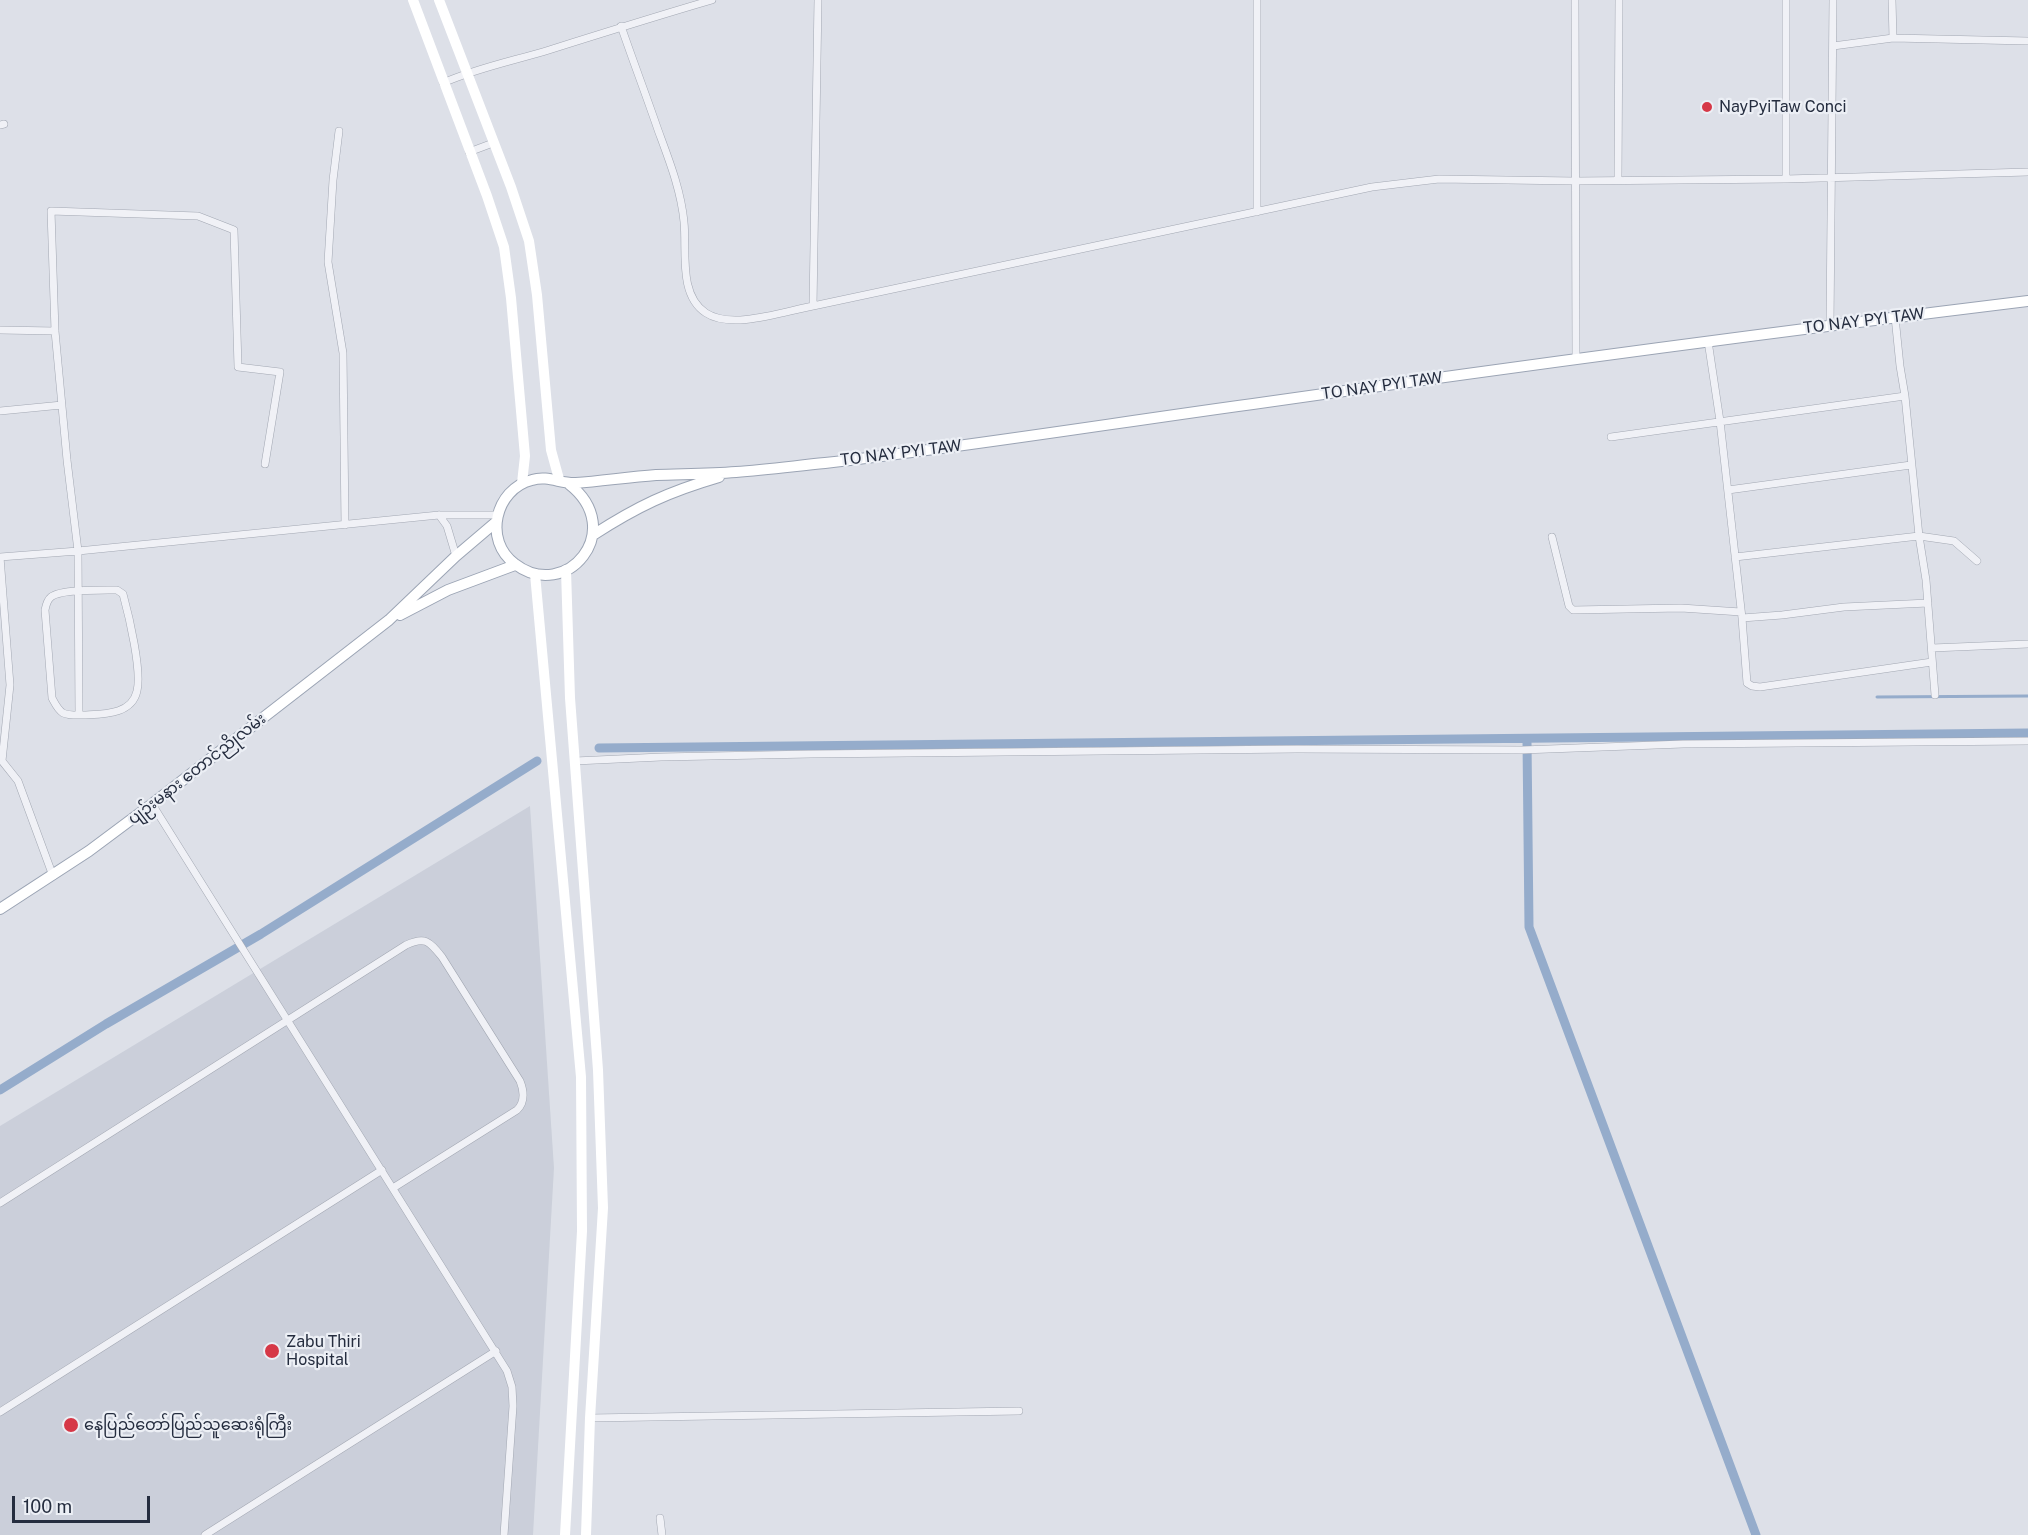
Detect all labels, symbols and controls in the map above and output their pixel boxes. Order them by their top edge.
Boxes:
place label: NayPyiTaw Conci [1719,97,1846,117]
marker: NayPyiTaw Conci [1700,100,1714,114]
street label: TO NAY PYI TAW [1802,304,1926,338]
street label: TO NAY PYI TAW [1320,368,1444,404]
street label: TO NAY PYI TAW [839,436,963,470]
street label: ပျဉ်းမနား တောင်ညိုလမ်း [124,709,270,829]
place label: Zabu Thiri Hospital [286,1332,361,1370]
marker: Zabu Thiri Hospital [263,1342,281,1360]
place label: နေပြည်တော်ပြည်သူဆေးရုံကြီး [84,1415,292,1435]
marker: နေပြည်တော်ပြည်သူဆေးရုံကြီး [62,1416,80,1434]
scale bar [15,1484,153,1522]
text: 100 m [23,1496,72,1517]

